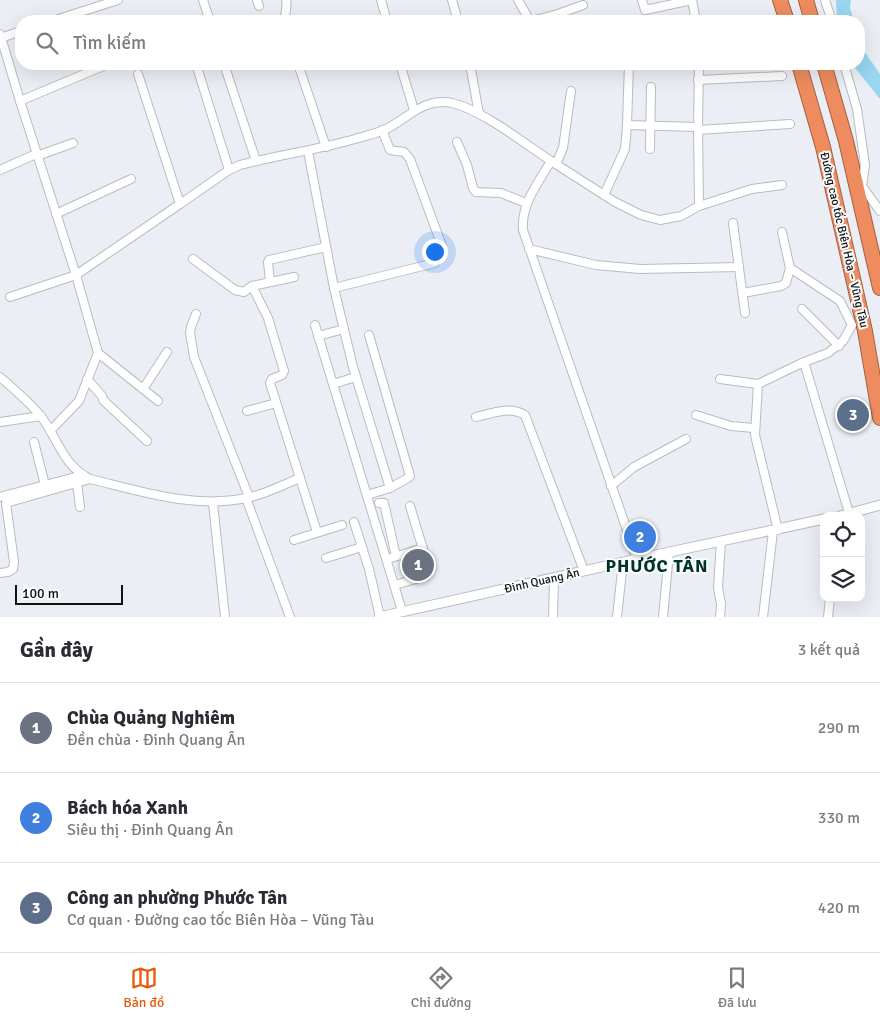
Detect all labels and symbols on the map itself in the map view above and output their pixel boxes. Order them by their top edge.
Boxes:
street label: Đường cao tốc Biên Hòa – Vũng Tàu [816,151,872,329]
your location [422,239,448,265]
pin: 3 [837,396,869,434]
pin: 2 [624,518,656,556]
pin: 1 [402,546,434,584]
district label: PHƯỚC TÂN [605,555,709,577]
street label: Đinh Quang Ân [503,565,581,597]
scale bar [15,582,122,605]

